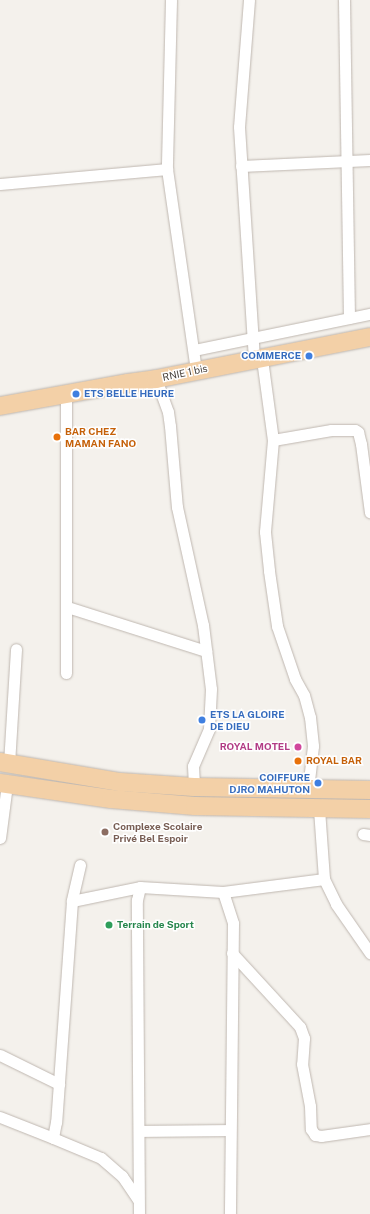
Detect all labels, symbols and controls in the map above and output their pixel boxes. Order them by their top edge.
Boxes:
place label: COMMERCE [241,350,301,362]
marker: COMMERCE [304,351,314,361]
street label: RNIE 1 bis [161,362,209,384]
place label: ETS BELLE HEURE [84,388,174,400]
marker: ETS BELLE HEURE [71,389,81,399]
place label: BAR CHEZ MAMAN FANO [65,425,136,448]
marker: BAR CHEZ MAMAN FANO [52,432,62,442]
place label: ETS LA GLOIRE DE DIEU [210,708,284,732]
marker: ETS LA GLOIRE DE DIEU [197,715,207,725]
place label: ROYAL MOTEL [220,741,290,753]
marker: ROYAL MOTEL [293,742,303,752]
place label: ROYAL BAR [306,755,362,767]
marker: ROYAL BAR [293,756,303,766]
place label: COIFFURE DJRO MAHUTON [229,771,310,794]
marker: COIFFURE DJRO MAHUTON [313,778,323,788]
place label: Complexe Scolaire Privé Bel Espoir [113,820,203,844]
marker: Complexe Scolaire Privé Bel Espoir [100,827,110,837]
place label: Terrain de Sport [117,919,194,931]
marker: Terrain de Sport [104,920,114,930]

